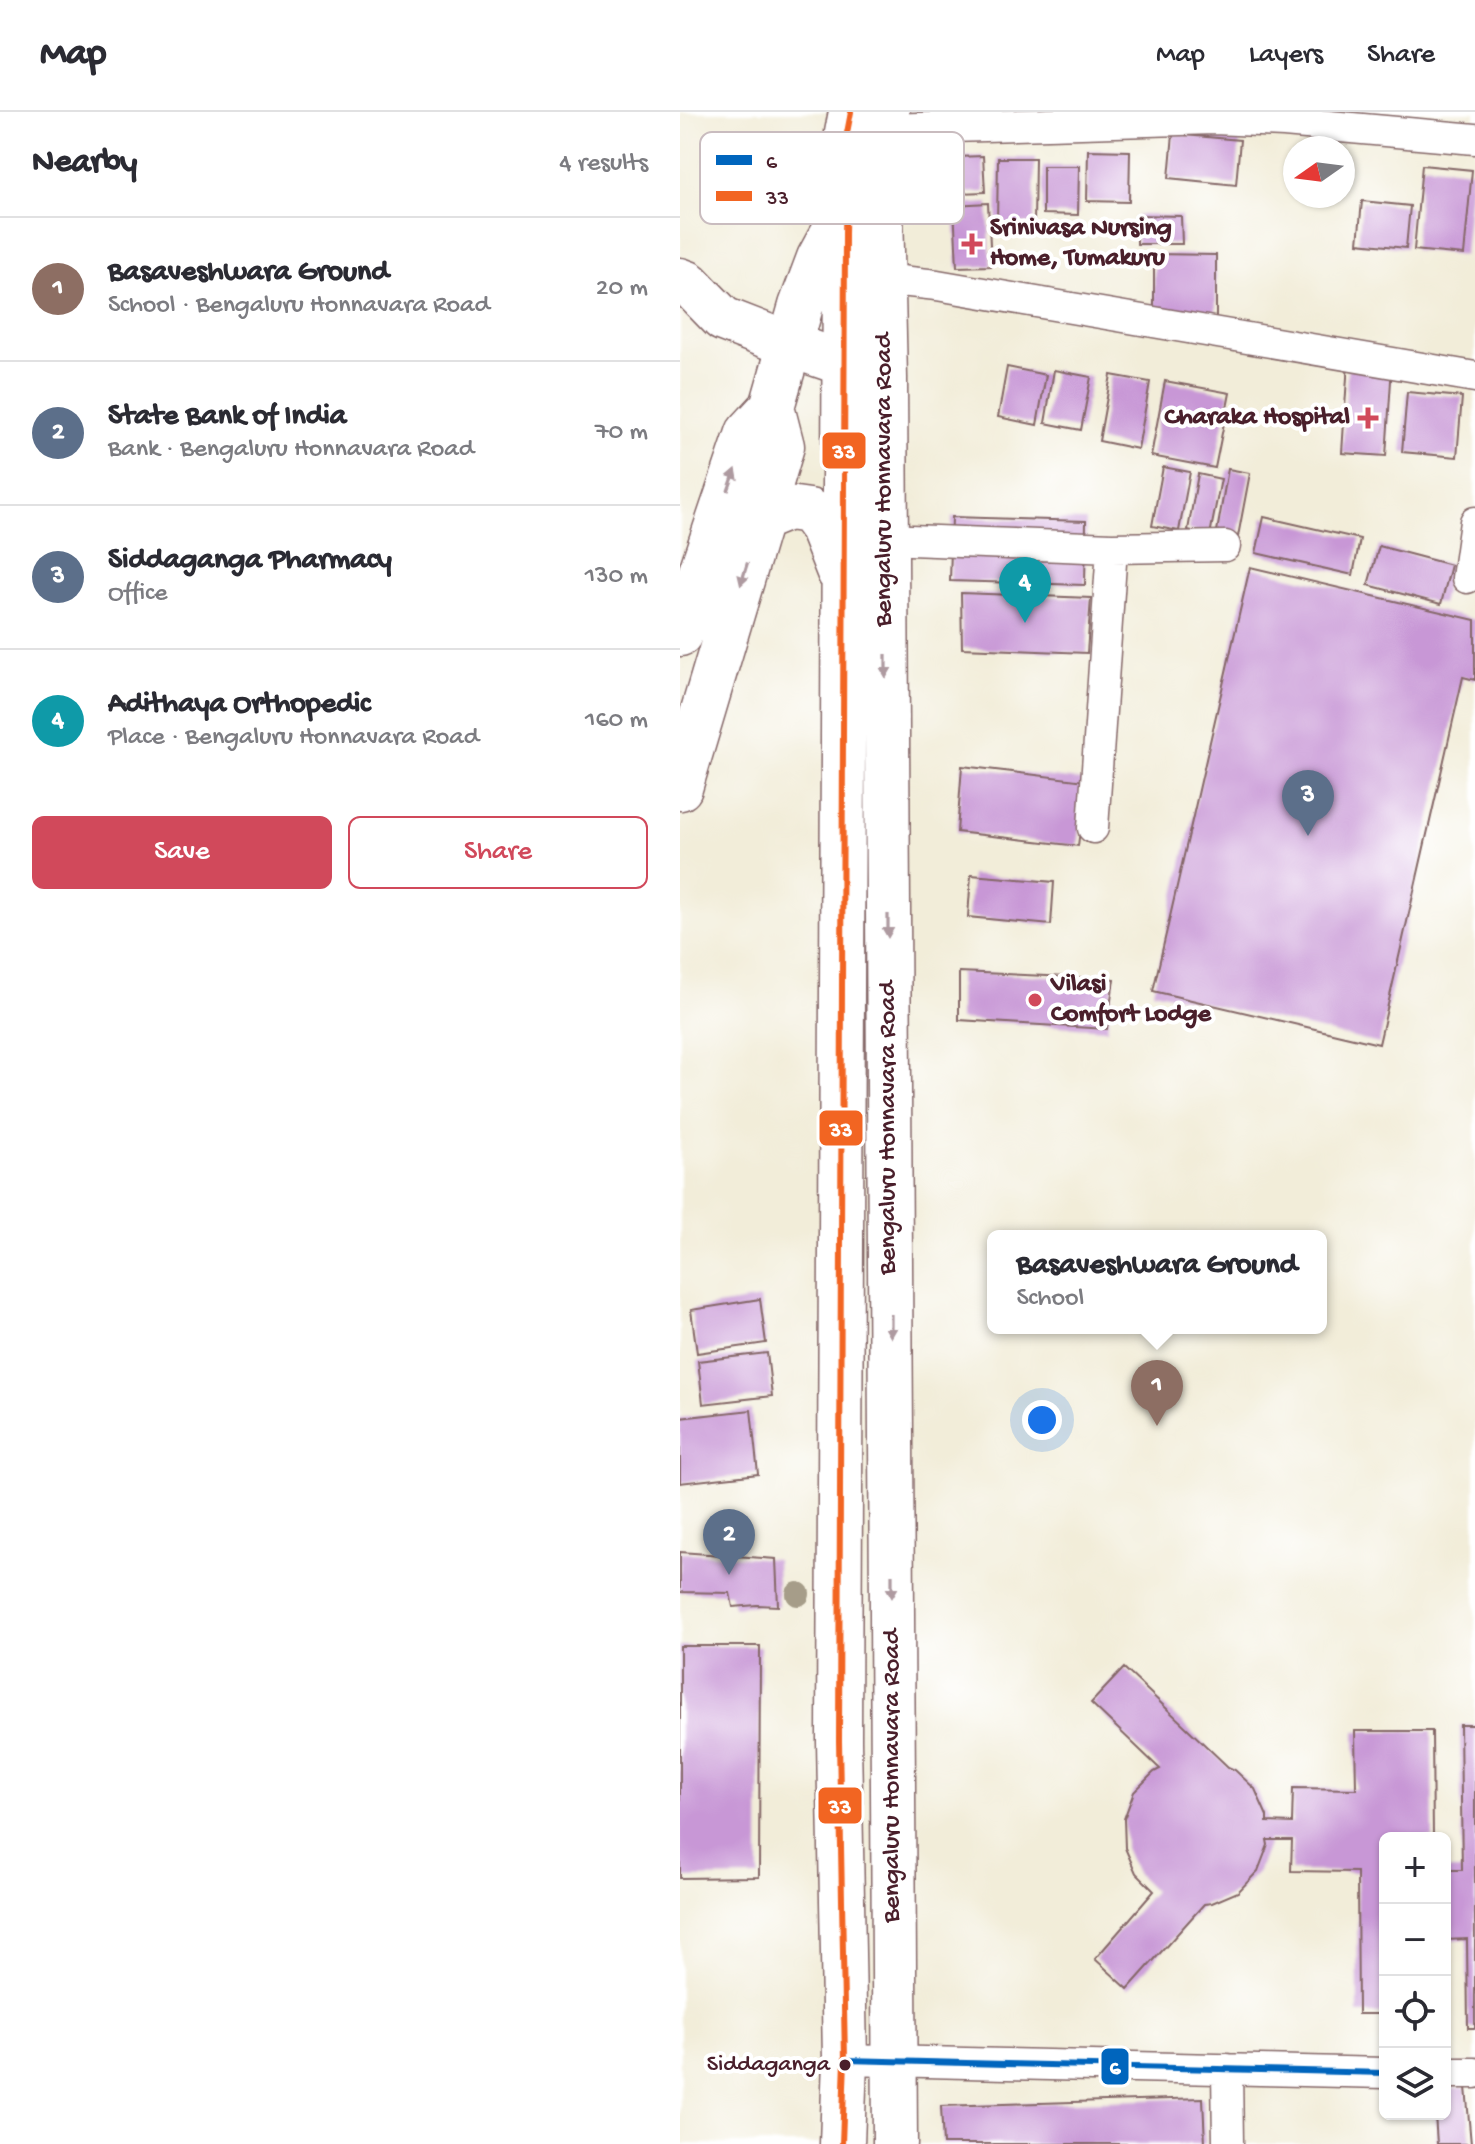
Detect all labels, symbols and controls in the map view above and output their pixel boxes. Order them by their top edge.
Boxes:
text: Map [40,33,106,77]
text: Map [1156,39,1205,72]
text: Layers [1249,39,1323,72]
text: Share [1367,39,1435,72]
legend [700,132,964,224]
north arrow [1283,136,1355,208]
text: Nearby [32,144,137,184]
text: 4 results [559,149,648,180]
text: 6 [766,151,778,177]
text: 33 [765,187,789,213]
place label: Srinivasa Nursing Home, Tumakuru [990,214,1172,275]
marker: Srinivasa Nursing Home, Tumakuru [961,233,983,255]
text: Basaveshwara Ground [108,256,389,291]
text: 1 [53,274,63,305]
text: 20 m [596,274,648,305]
text: School · Bengaluru Honnavara Road [108,291,490,322]
street label: Bengaluru Honnavara Road [870,331,901,628]
text: State Bank of India [108,400,346,435]
place label: Charaka Hospital [1165,403,1350,434]
marker: Charaka Hospital [1357,407,1379,429]
text: 2 [52,418,64,449]
text: 70 m [595,418,648,449]
line badge: 33 [821,431,867,470]
text: Bank · Bengaluru Honnavara Road [108,435,474,466]
text: 33 [832,441,855,467]
one-way arrow [726,468,739,492]
text: Siddaganga Pharmacy [108,544,392,579]
pin: 4 [999,557,1051,623]
text: 3 [51,562,65,593]
text: 130 m [585,562,648,593]
one-way arrow [737,563,750,587]
text: Office [108,579,167,610]
one-way arrow [880,654,892,679]
text: Adithaya Orthopedic [108,688,370,723]
text: 4 [52,706,64,737]
text: 160 m [585,706,648,737]
text: Place · Bengaluru Honnavara Road [108,723,479,754]
pin: 3 [1282,770,1334,836]
button: Save [32,816,332,889]
button: Share [348,816,648,889]
one-way arrow [882,914,894,939]
place label: Vilasi Comfort Lodge [1050,970,1213,1031]
street label: Bengaluru Honnavara Road [874,979,905,1276]
marker: Vilasi Comfort Lodge [1026,991,1044,1009]
line badge: 33 [818,1109,864,1147]
text: 33 [829,1119,852,1145]
popup [987,1230,1327,1334]
text: Basaveshwara Ground [1017,1249,1297,1284]
text: School [1017,1284,1084,1315]
one-way arrow [884,1314,897,1339]
pin: 1 [1131,1360,1183,1426]
your location [1022,1400,1062,1440]
pin: 2 [703,1509,755,1575]
one-way arrow [886,1574,898,1599]
street label: Bengaluru Honnavara Road [878,1627,909,1924]
line badge: 33 [817,1786,863,1825]
text: 33 [828,1796,851,1822]
map controls [1379,1832,1451,2120]
button: + [1379,1832,1451,1904]
button: − [1379,1904,1451,1976]
button: locate [1379,1976,1451,2048]
line badge: 6 [1100,2047,1130,2086]
button: layers [1379,2048,1451,2120]
place label: Siddaganga [707,2051,831,2080]
marker: Siddaganga [837,2057,853,2073]
text: 6 [1109,2057,1121,2083]

